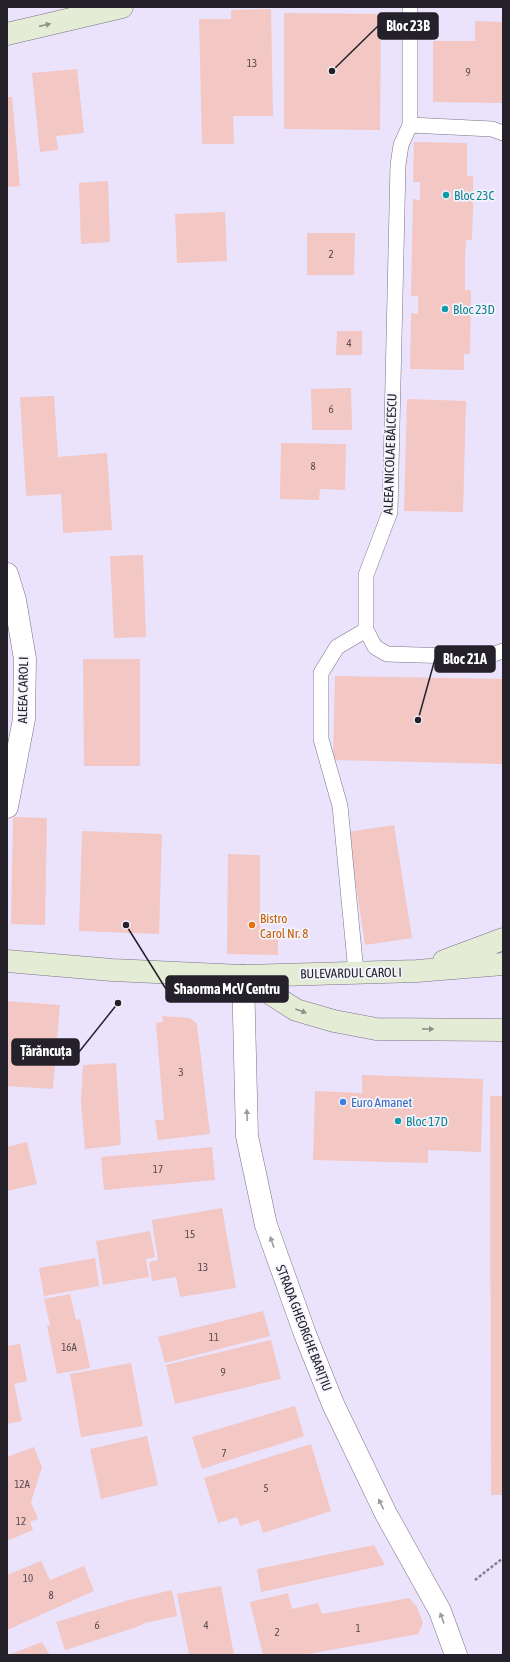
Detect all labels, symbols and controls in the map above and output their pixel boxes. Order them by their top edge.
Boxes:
callout: Bloc 23B [378,13,438,39]
text: Bloc 23B [386,18,430,34]
one-way arrow [39,22,51,28]
house number: 13 [247,57,257,69]
house number: 9 [465,66,471,78]
place label: Bloc 23C [454,188,494,203]
marker: Bloc 23C [441,190,451,200]
house number: 2 [328,248,334,260]
place label: Bloc 23D [453,302,495,317]
marker: Bloc 23D [440,304,450,314]
house number: 4 [346,337,352,349]
street label: ALEEA NICOLAE BĂLCESCU [380,393,400,515]
house number: 6 [328,403,334,415]
house number: 8 [310,460,316,472]
callout: Bloc 21A [435,646,495,672]
text: Bloc 21A [443,651,487,667]
street label: ALEEA CAROL I [15,656,31,724]
place label: Bistro Carol Nr. 8 [260,911,308,941]
marker: Bistro Carol Nr. 8 [247,920,257,930]
street label: BULEVARDUL CAROL I [300,965,402,981]
callout: Shaorma McV Centru [166,976,288,1002]
text: Shaorma McV Centru [174,981,280,997]
one-way arrow [295,1008,307,1014]
one-way arrow [422,1026,435,1032]
callout: Țărăncuța [12,1039,79,1065]
text: Țărăncuța [20,1043,72,1060]
house number: 3 [178,1066,184,1078]
place label: Euro Amanet [351,1095,413,1110]
marker: Euro Amanet [338,1097,348,1107]
one-way arrow [244,1108,250,1121]
place label: Bloc 17D [406,1114,448,1129]
marker: Bloc 17D [393,1116,403,1126]
house number: 17 [153,1163,163,1175]
house number: 15 [185,1228,195,1240]
one-way arrow [269,1235,275,1247]
house number: 13 [198,1261,208,1273]
street label: STRADA GHEORGHE BARIȚIU [273,1263,335,1393]
house number: 11 [209,1331,219,1343]
house number: 16A [61,1341,77,1353]
house number: 9 [220,1366,226,1378]
house number: 7 [221,1447,227,1459]
house number: 12A [14,1478,30,1490]
house number: 5 [263,1482,269,1494]
one-way arrow [378,1498,384,1510]
house number: 12 [16,1515,26,1527]
house number: 10 [23,1572,33,1584]
house number: 8 [48,1589,54,1601]
one-way arrow [439,1612,445,1624]
house number: 6 [94,1619,100,1631]
house number: 4 [203,1619,209,1631]
house number: 1 [355,1622,361,1634]
house number: 2 [274,1626,280,1638]

